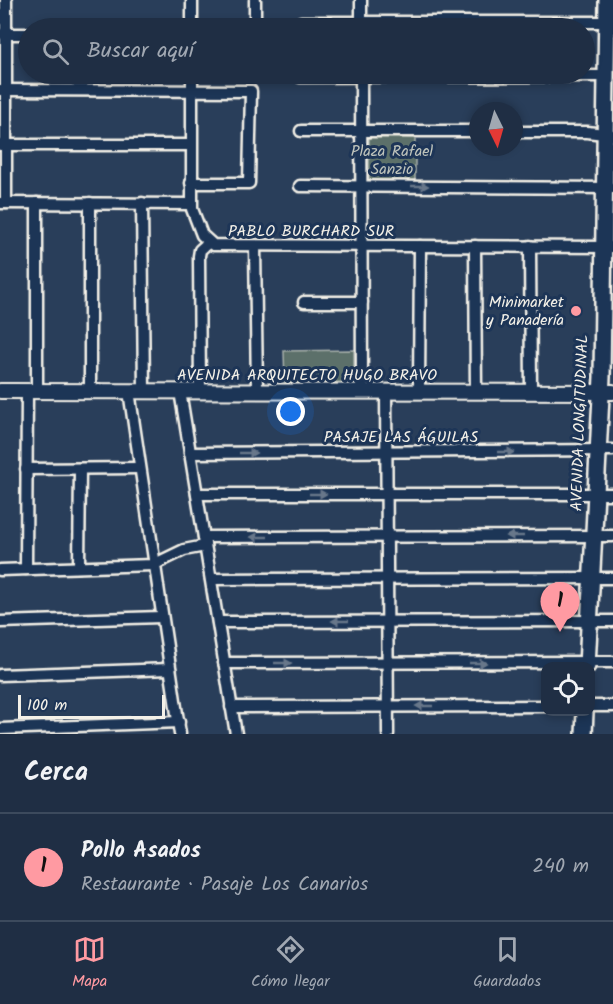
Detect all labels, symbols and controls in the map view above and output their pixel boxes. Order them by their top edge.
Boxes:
search box [18,18,595,84]
text: Buscar aquí [87,34,194,69]
icon: search [39,35,72,68]
north arrow [469,102,523,156]
park label: Plaza Rafael Sanzio [351,139,433,182]
one-way arrow [411,181,430,191]
street label: PABLO BURCHARD SUR [228,219,394,244]
place label: Minimarket y Panadería [485,290,565,333]
marker: Minimarket y Panadería [569,304,583,318]
street label: AVENIDA LONGITUDINAL [564,334,596,512]
street label: AVENIDA ARQUITECTO HUGO BRAVO [177,363,437,388]
your location [276,397,305,426]
street label: PASAJE LAS ÁGUILAS [324,425,479,450]
one-way arrow [497,447,516,457]
one-way arrow [239,448,258,458]
one-way arrow [309,489,328,499]
one-way arrow [505,531,524,541]
one-way arrow [249,532,268,542]
pin: 1 [540,582,580,632]
one-way arrow [331,616,350,626]
one-way arrow [273,658,292,668]
one-way arrow [468,658,487,668]
map controls [541,662,595,716]
button: locate [541,662,595,716]
scale bar [18,692,165,720]
text: 100 m [27,693,67,718]
one-way arrow [415,701,434,711]
text: Cerca [24,752,88,794]
text: Pollo Asados [81,834,201,869]
text: 1 [40,851,47,883]
text: 240 m [532,851,589,883]
text: Restaurante · Pasaje Los Canarios [81,869,368,901]
tab: Mapa [72,933,107,994]
tab: Cómo llegar [251,933,330,994]
tab: Guardados [473,933,541,994]

